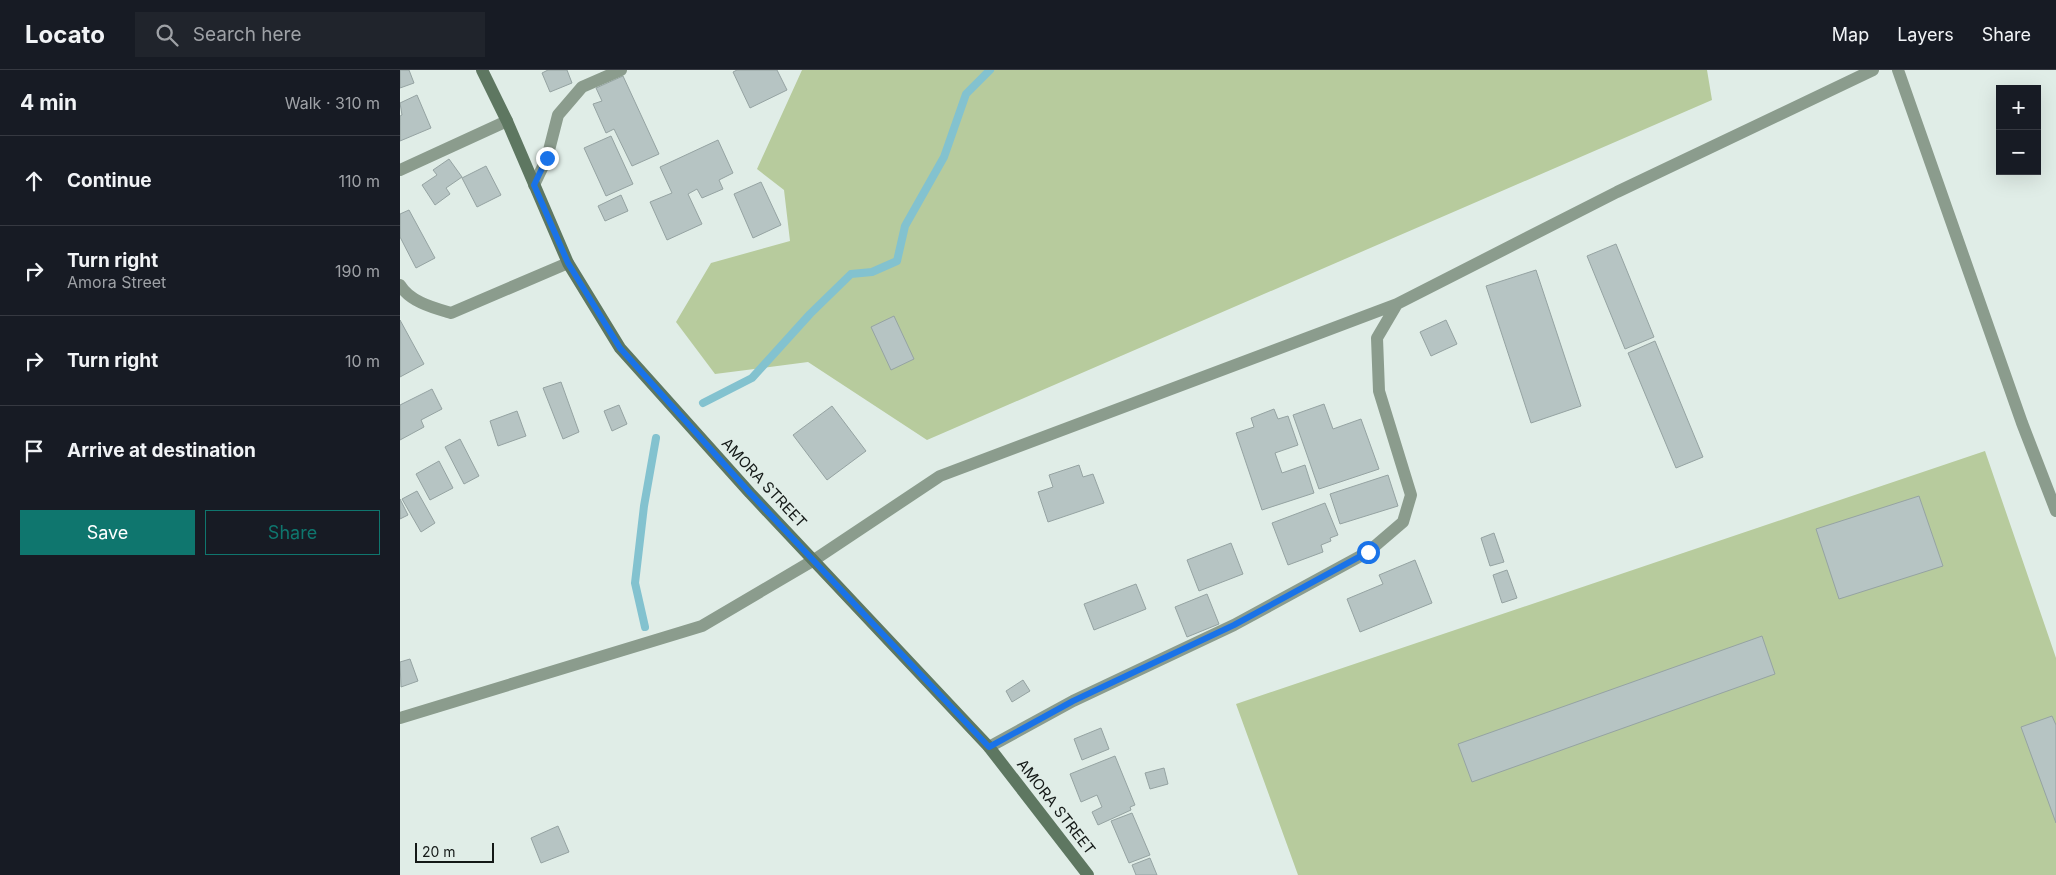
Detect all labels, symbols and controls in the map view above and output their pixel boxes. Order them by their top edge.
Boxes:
search box [135,12,485,57]
text: Locato [25,20,105,49]
icon: search [153,21,181,49]
text: Search here [193,23,301,46]
text: Map [1832,24,1869,45]
text: Layers [1897,24,1954,45]
text: Share [1982,24,2031,45]
map controls [1996,85,2041,175]
button: + [1996,85,2041,130]
text: 4 min [20,90,77,115]
text: Walk · 310 m [285,93,380,113]
button: − [1996,130,2041,175]
route end [536,147,559,170]
icon: ahead [20,167,48,195]
text: Continue [67,169,152,192]
text: 110 m [338,171,380,191]
text: Turn right [67,249,158,272]
icon: right [20,257,48,285]
text: 190 m [335,261,380,281]
text: Amora Street [67,272,166,292]
icon: right [20,347,48,375]
text: Turn right [67,349,158,372]
text: 10 m [345,351,380,371]
street label: AMORA STREET [718,434,811,532]
icon: arrive [20,437,48,465]
text: Arrive at destination [67,439,256,462]
button: Save [20,510,195,555]
button: Share [205,510,380,555]
route start [1357,541,1380,564]
street label: AMORA STREET [1013,755,1100,858]
scale bar [415,840,494,863]
text: 20 m [422,843,456,860]

